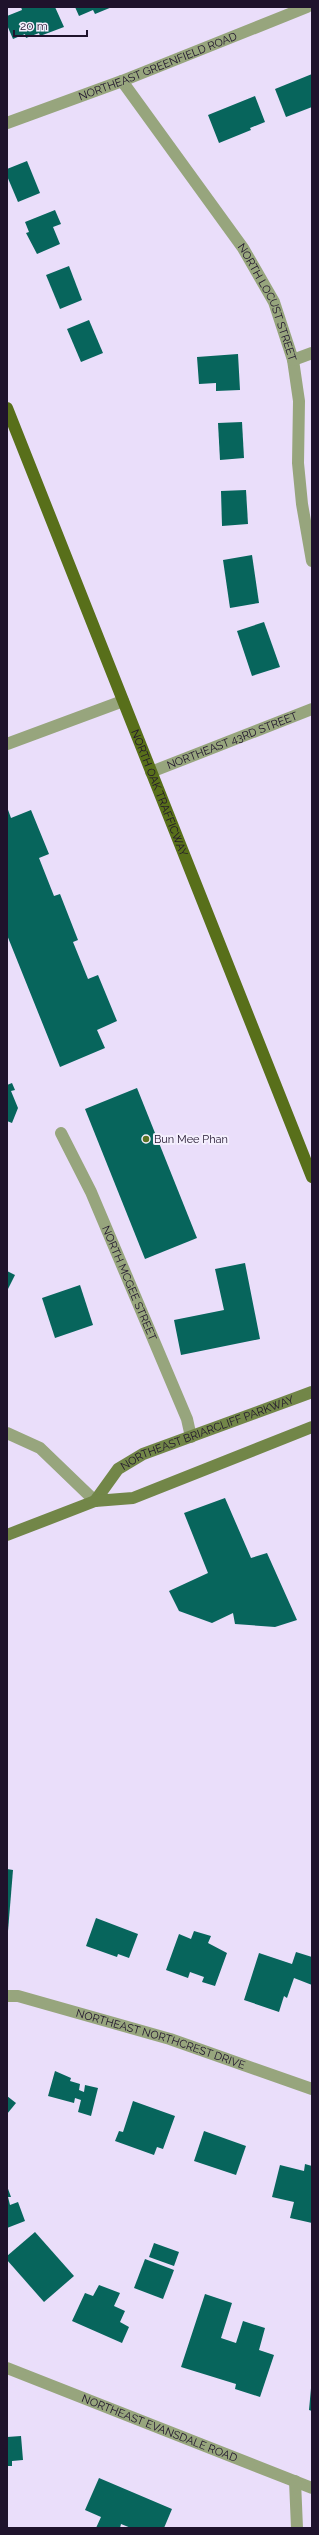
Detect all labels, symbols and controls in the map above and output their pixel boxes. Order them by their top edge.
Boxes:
scale bar [14,12,87,38]
text: 20 m [20,19,48,33]
street label: NORTHEAST GREENFIELD ROAD [77,29,239,103]
street label: NORTH LOCUST STREET [235,241,299,363]
street label: NORTHEAST 43RD STREET [165,709,299,772]
street label: NORTH OAK TRAFFICWAY [129,727,191,858]
place label: Bun Mee Phan [154,1133,228,1146]
marker: Bun Mee Phan [141,1134,151,1144]
street label: NORTH MCGEE STREET [99,1224,160,1343]
street label: NORTHEAST BRIARCLIFF PARKWAY [118,1393,296,1473]
street label: NORTHEAST NORTHCREST DRIVE [75,2006,247,2072]
street label: NORTHEAST EVANSDALE ROAD [80,2392,239,2465]

